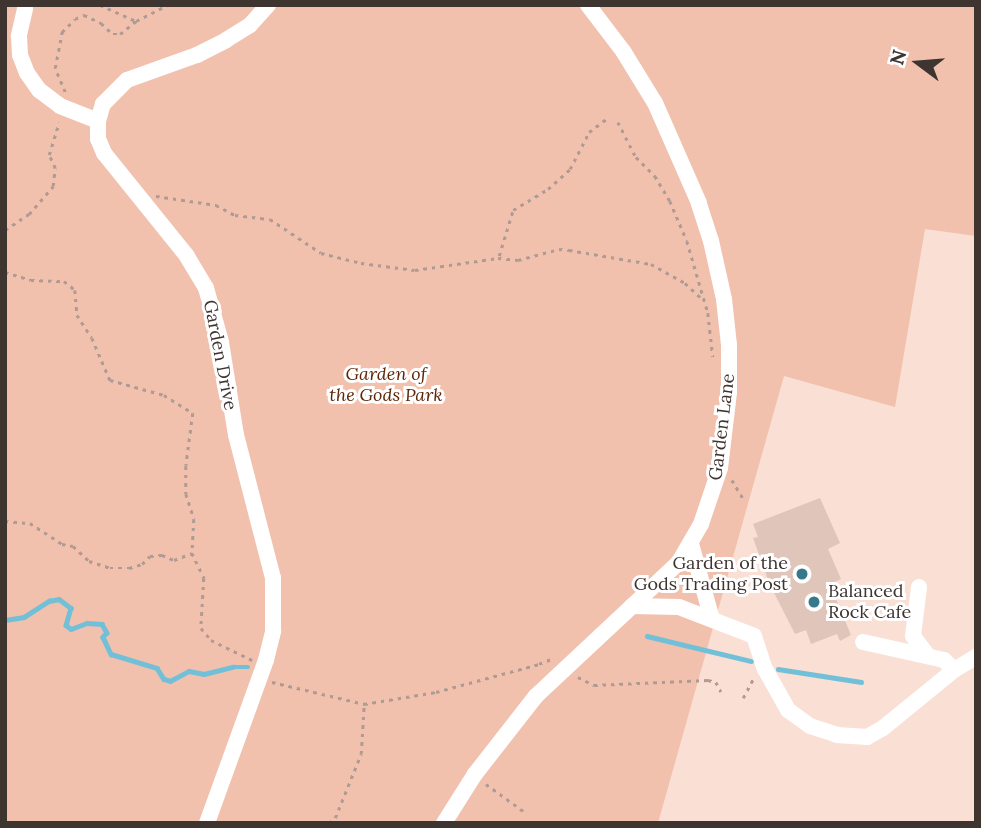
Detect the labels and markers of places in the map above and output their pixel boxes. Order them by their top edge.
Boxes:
place label: Garden of the Gods Trading Post [634,553,788,596]
marker: Garden of the Gods Trading Post [794,566,810,582]
place label: Balanced Rock Cafe [828,581,911,624]
marker: Balanced Rock Cafe [806,594,822,610]

